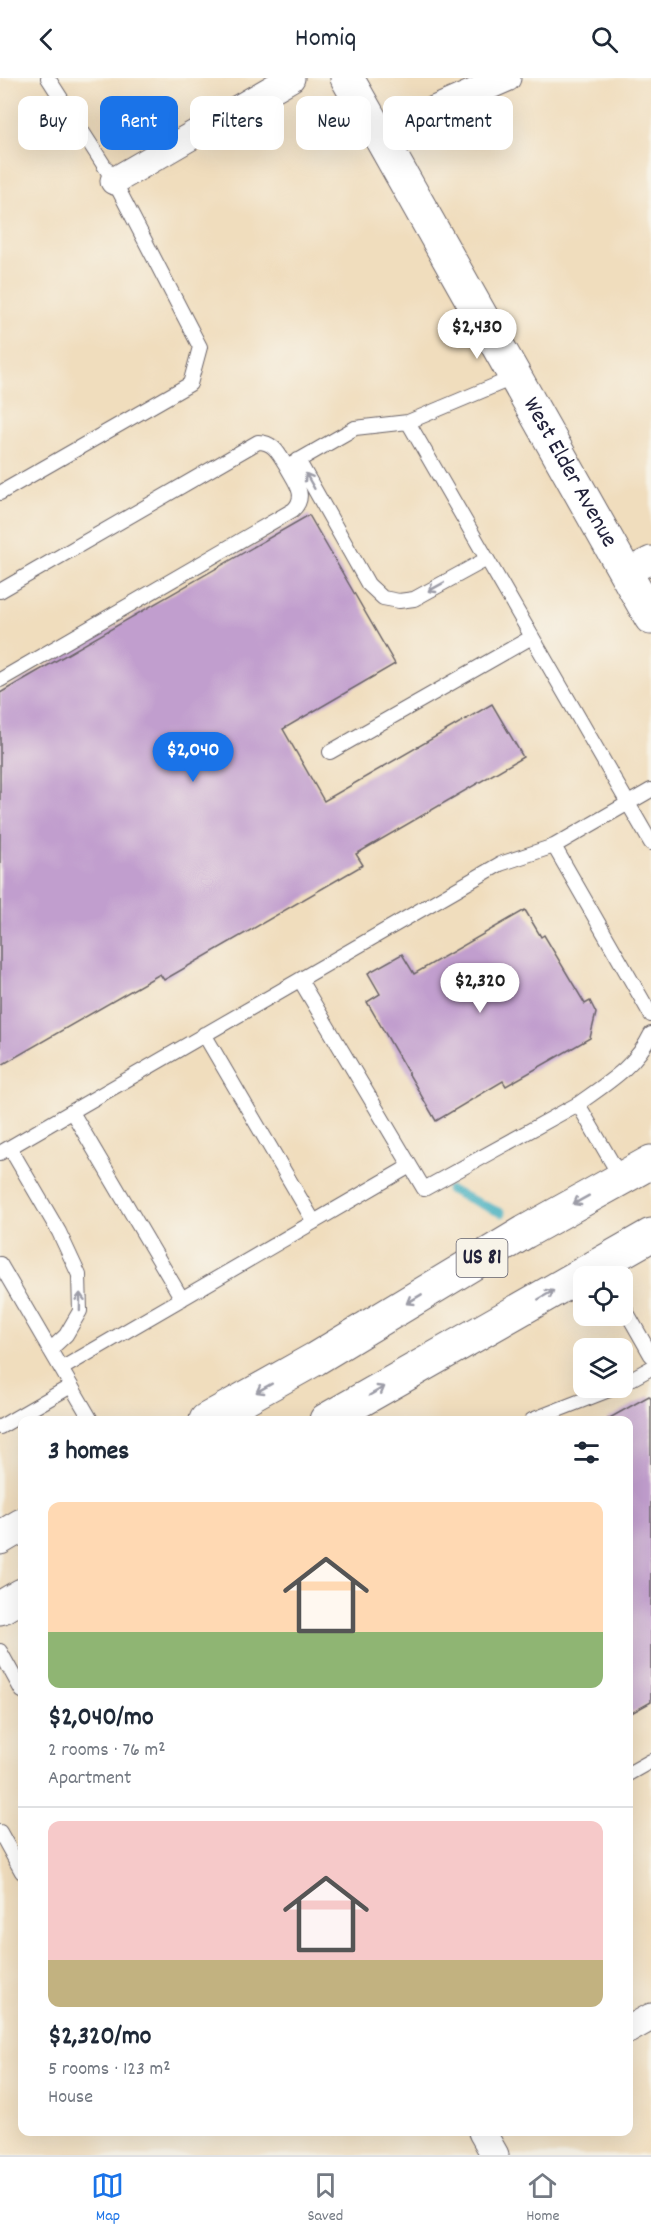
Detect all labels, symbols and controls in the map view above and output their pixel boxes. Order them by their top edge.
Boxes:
text: Homiq [295,20,356,59]
icon: back [30,23,63,56]
icon: search [588,23,621,56]
chip: Buy [18,96,88,150]
chip: Rent [100,96,178,150]
chip: Filters [190,96,284,150]
chip: New [296,96,371,150]
chip: Apartment [383,96,513,150]
pin: $2,430 [428,309,526,360]
text: $2,430 [452,314,502,342]
street label: West Elder Avenue [513,391,625,554]
one-way arrow [303,473,315,490]
one-way arrow [428,581,445,593]
pin: $2,040 [144,732,242,783]
text: $2,040 [167,737,219,765]
pin: $2,320 [431,963,529,1014]
text: $2,320 [454,968,506,996]
one-way arrow [573,1195,591,1206]
road number: US 81 [456,1239,508,1277]
map controls [573,1266,633,1398]
button: locate [573,1266,633,1326]
one-way arrow [538,1288,555,1300]
one-way arrow [74,1293,85,1313]
one-way arrow [406,1294,423,1306]
button: layers [573,1338,633,1398]
one-way arrow [256,1383,274,1394]
one-way arrow [368,1385,385,1397]
text: 3 homes [48,1434,129,1471]
icon: filters [570,1436,603,1469]
icon: home [272,1541,380,1649]
text: $2,040/mo [48,1700,153,1737]
text: 2 rooms · 76 m² [48,1737,166,1765]
text: Apartment [48,1765,131,1793]
icon: home [272,1860,380,1968]
text: $2,320/mo [48,2019,151,2056]
text: 5 rooms · 123 m² [48,2056,171,2084]
text: House [48,2084,93,2112]
tab: Map [91,2169,124,2228]
tab: Saved [307,2169,343,2228]
tab: Home [526,2169,560,2228]

